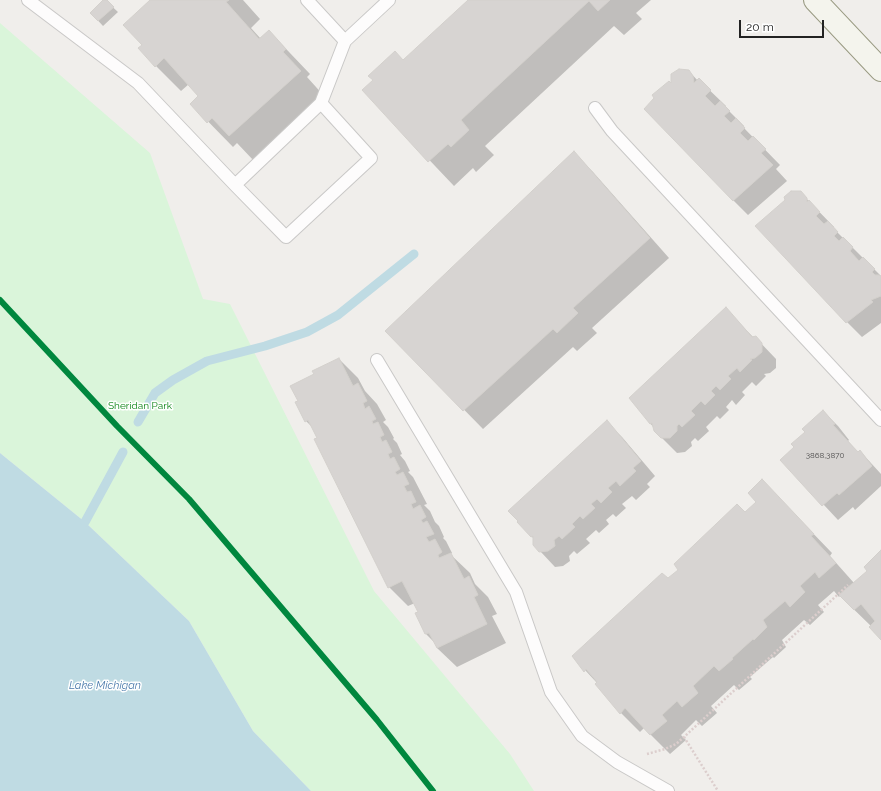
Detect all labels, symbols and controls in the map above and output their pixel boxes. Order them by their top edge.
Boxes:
scale bar [741,12,826,38]
text: 20 m [746,20,774,34]
park label: Sheridan Park [108,400,172,412]
house number: 3868,3870 [806,451,844,461]
water label: Lake Michigan [69,679,141,693]

